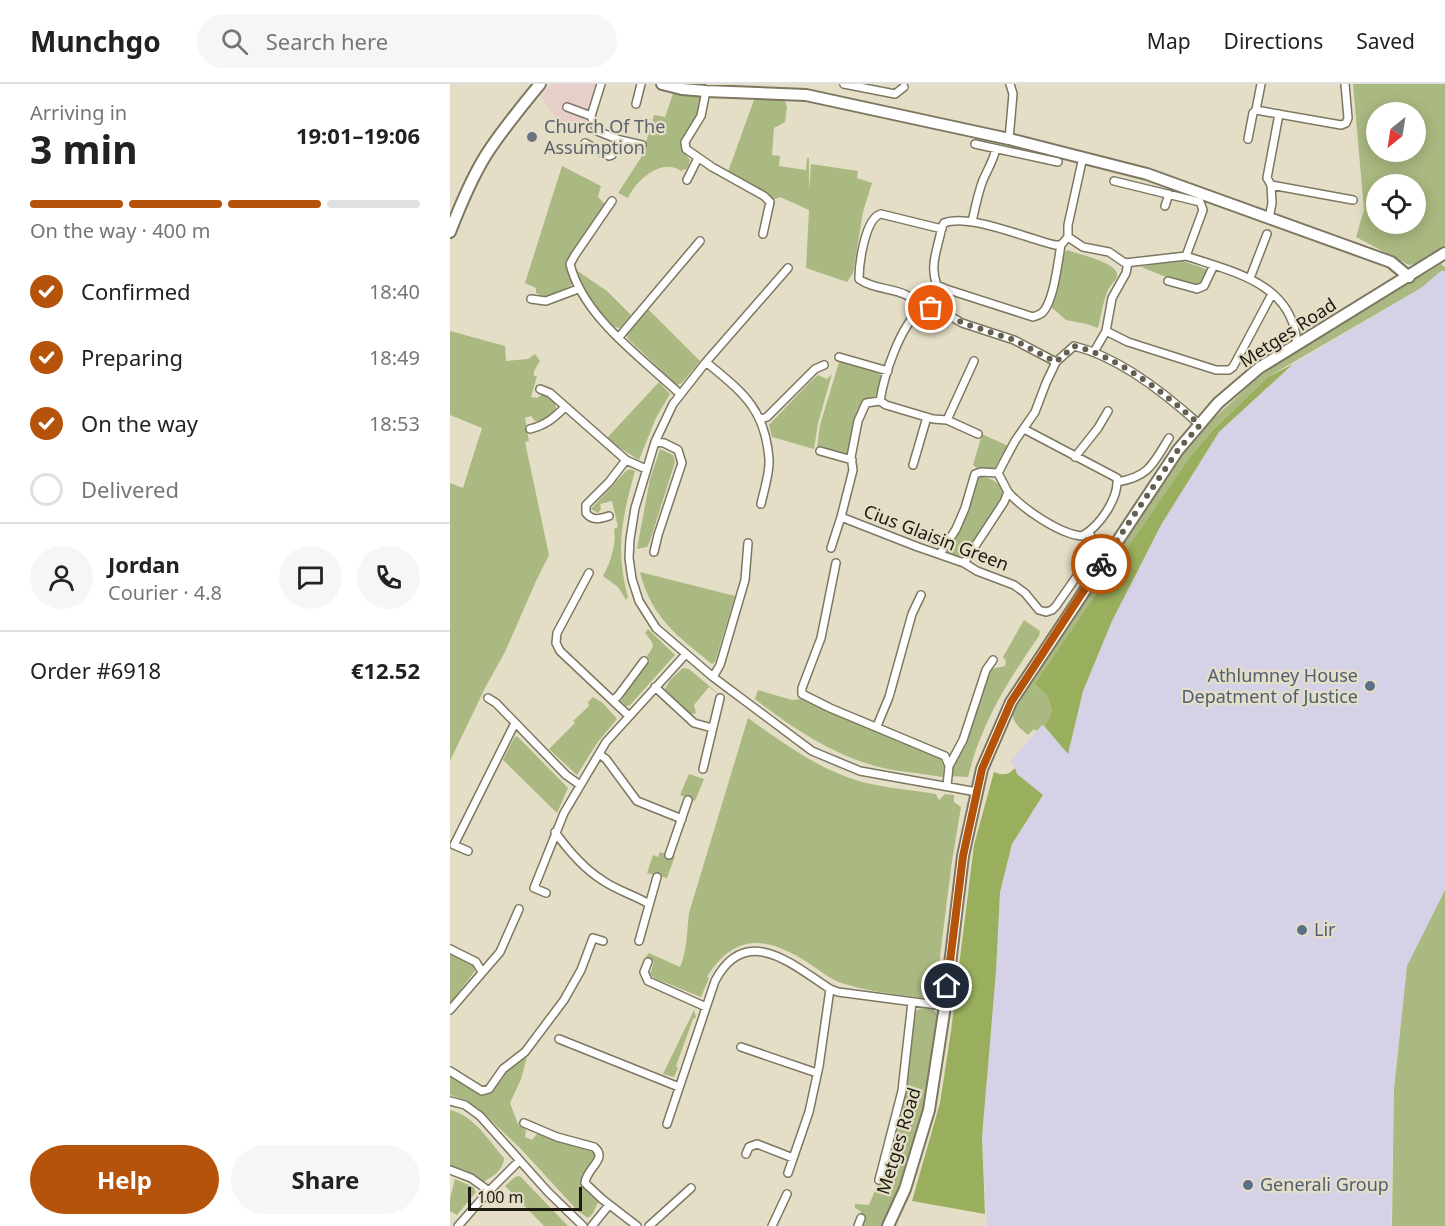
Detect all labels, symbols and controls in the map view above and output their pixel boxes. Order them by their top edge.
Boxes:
search box [197,14,617,68]
text: Munchgo [30,22,161,60]
icon: search [218,25,251,58]
text: Search here [266,26,388,56]
text: Map [1147,27,1191,55]
text: Directions [1224,27,1323,55]
text: Saved [1356,27,1415,55]
text: Arriving in [30,99,127,126]
north arrow [1366,102,1426,162]
map controls [1366,102,1426,234]
place label: Church Of The Assumption [544,114,665,159]
text: 19:01–19:06 [296,120,420,150]
text: 3 min [30,122,137,175]
marker: Church Of The Assumption [525,130,539,144]
button: locate [1366,174,1426,234]
text: On the way · 400 m [30,217,210,244]
icon: check [30,275,63,308]
text: Confirmed [81,276,191,306]
text: 18:40 [369,278,420,305]
pin [905,282,956,333]
icon: bag [914,291,947,324]
street label: Metges Road [1234,292,1340,372]
icon: check [30,341,63,374]
text: Preparing [81,342,183,372]
text: 18:49 [369,344,420,371]
icon: check [30,407,63,440]
text: On the way [81,408,198,438]
text: 18:53 [369,410,420,437]
text: Delivered [81,474,179,504]
street label: Cius Glaisin Green [860,498,1012,576]
courier [1071,534,1131,594]
button: person [30,546,93,609]
button: chat [279,546,342,609]
button: phone [357,546,420,609]
icon: bike [1085,548,1118,581]
text: Jordan [108,549,180,579]
text: Courier · 4.8 [108,579,222,606]
text: Order #6918 [30,655,161,685]
text: €12.52 [351,655,420,685]
place label: Athlumney House Depatment of Justice [1181,663,1358,708]
marker: Athlumney House Depatment of Justice [1363,679,1377,693]
place label: Lir [1314,917,1336,941]
marker: Lir [1295,923,1309,937]
pin [921,960,972,1011]
icon: home [930,969,963,1002]
street label: Metges Road [870,1084,926,1197]
button: Help [30,1145,219,1214]
button: Share [231,1145,420,1214]
place label: Generali Group [1260,1172,1389,1196]
marker: Generali Group [1241,1178,1255,1192]
scale bar [468,1184,582,1212]
text: 100 m [477,1186,524,1208]

